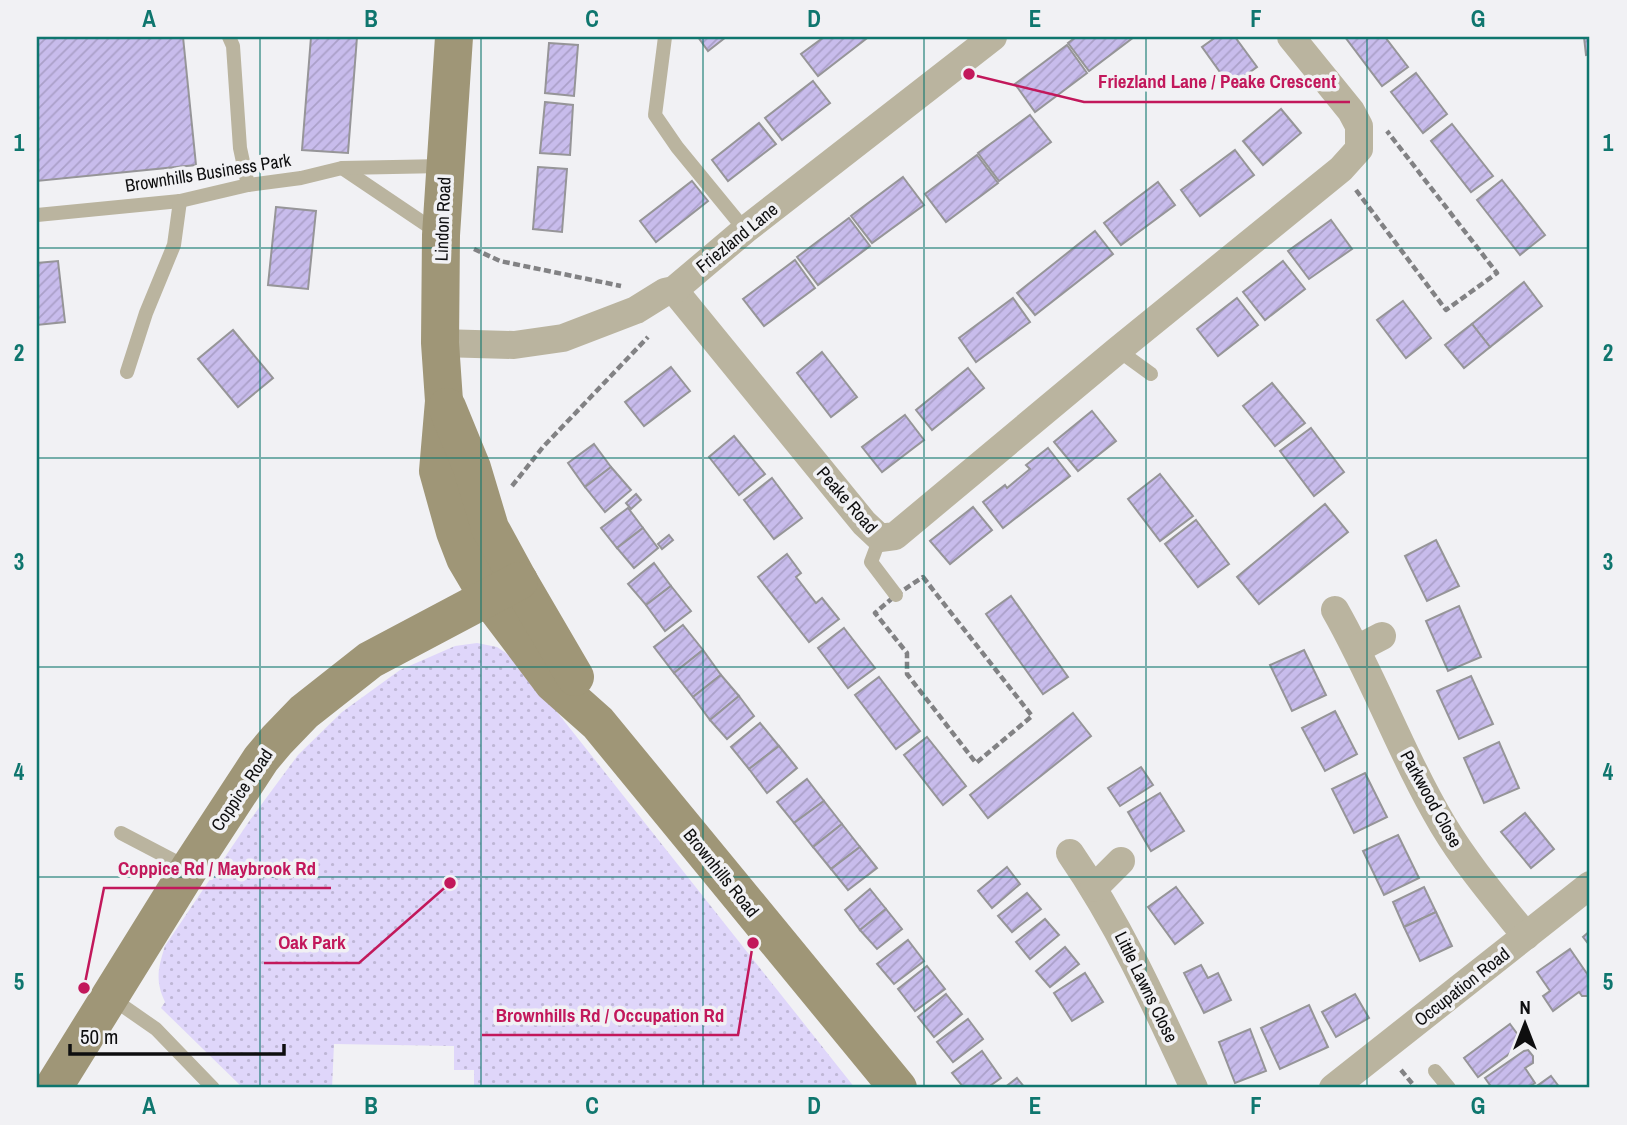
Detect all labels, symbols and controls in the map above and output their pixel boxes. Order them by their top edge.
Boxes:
text: A [142,3,156,34]
text: B [364,3,378,34]
text: C [585,3,599,34]
text: D [807,3,821,34]
text: E [1029,3,1041,34]
text: F [1250,3,1262,34]
text: G [1471,3,1485,34]
callout: Friezland Lane / Peake Crescent [1084,62,1350,102]
text: Friezland Lane / Peake Crescent [1098,68,1336,94]
text: 1 [14,127,25,158]
text: 1 [1603,127,1614,158]
street label: Brownhills Business Park [123,147,293,198]
street label: Lindon Road [429,176,456,262]
street label: Friezland Lane [691,197,783,278]
text: 2 [14,337,24,368]
text: 2 [1603,337,1613,368]
street label: Peake Road [811,461,883,539]
text: 3 [14,546,24,577]
text: 3 [1603,546,1613,577]
street label: Coppice Road [205,744,278,836]
street label: Parkwood Close [1394,746,1468,852]
text: 4 [14,756,25,787]
text: 4 [1603,756,1614,787]
street label: Brownhills Road [678,823,765,922]
callout: Coppice Rd / Maybrook Rd [104,848,331,888]
text: Coppice Rd / Maybrook Rd [118,855,316,881]
callout: Oak Park [264,923,359,963]
street label: Little Lawns Close [1109,927,1184,1046]
text: Oak Park [278,929,346,955]
street label: Occupation Road [1409,941,1515,1032]
text: 5 [14,966,24,997]
text: 5 [1603,966,1613,997]
north arrow [1490,988,1560,1058]
text: N [1519,994,1531,1020]
callout: Brownhills Rd / Occupation Rd [482,995,738,1035]
text: Brownhills Rd / Occupation Rd [496,1002,724,1028]
scale bar [70,1013,284,1057]
text: 50 m [80,1022,118,1051]
text: A [142,1090,156,1121]
text: B [364,1090,378,1121]
text: C [585,1090,599,1121]
text: D [807,1090,821,1121]
text: E [1029,1090,1041,1121]
text: F [1250,1090,1262,1121]
text: G [1471,1090,1485,1121]

